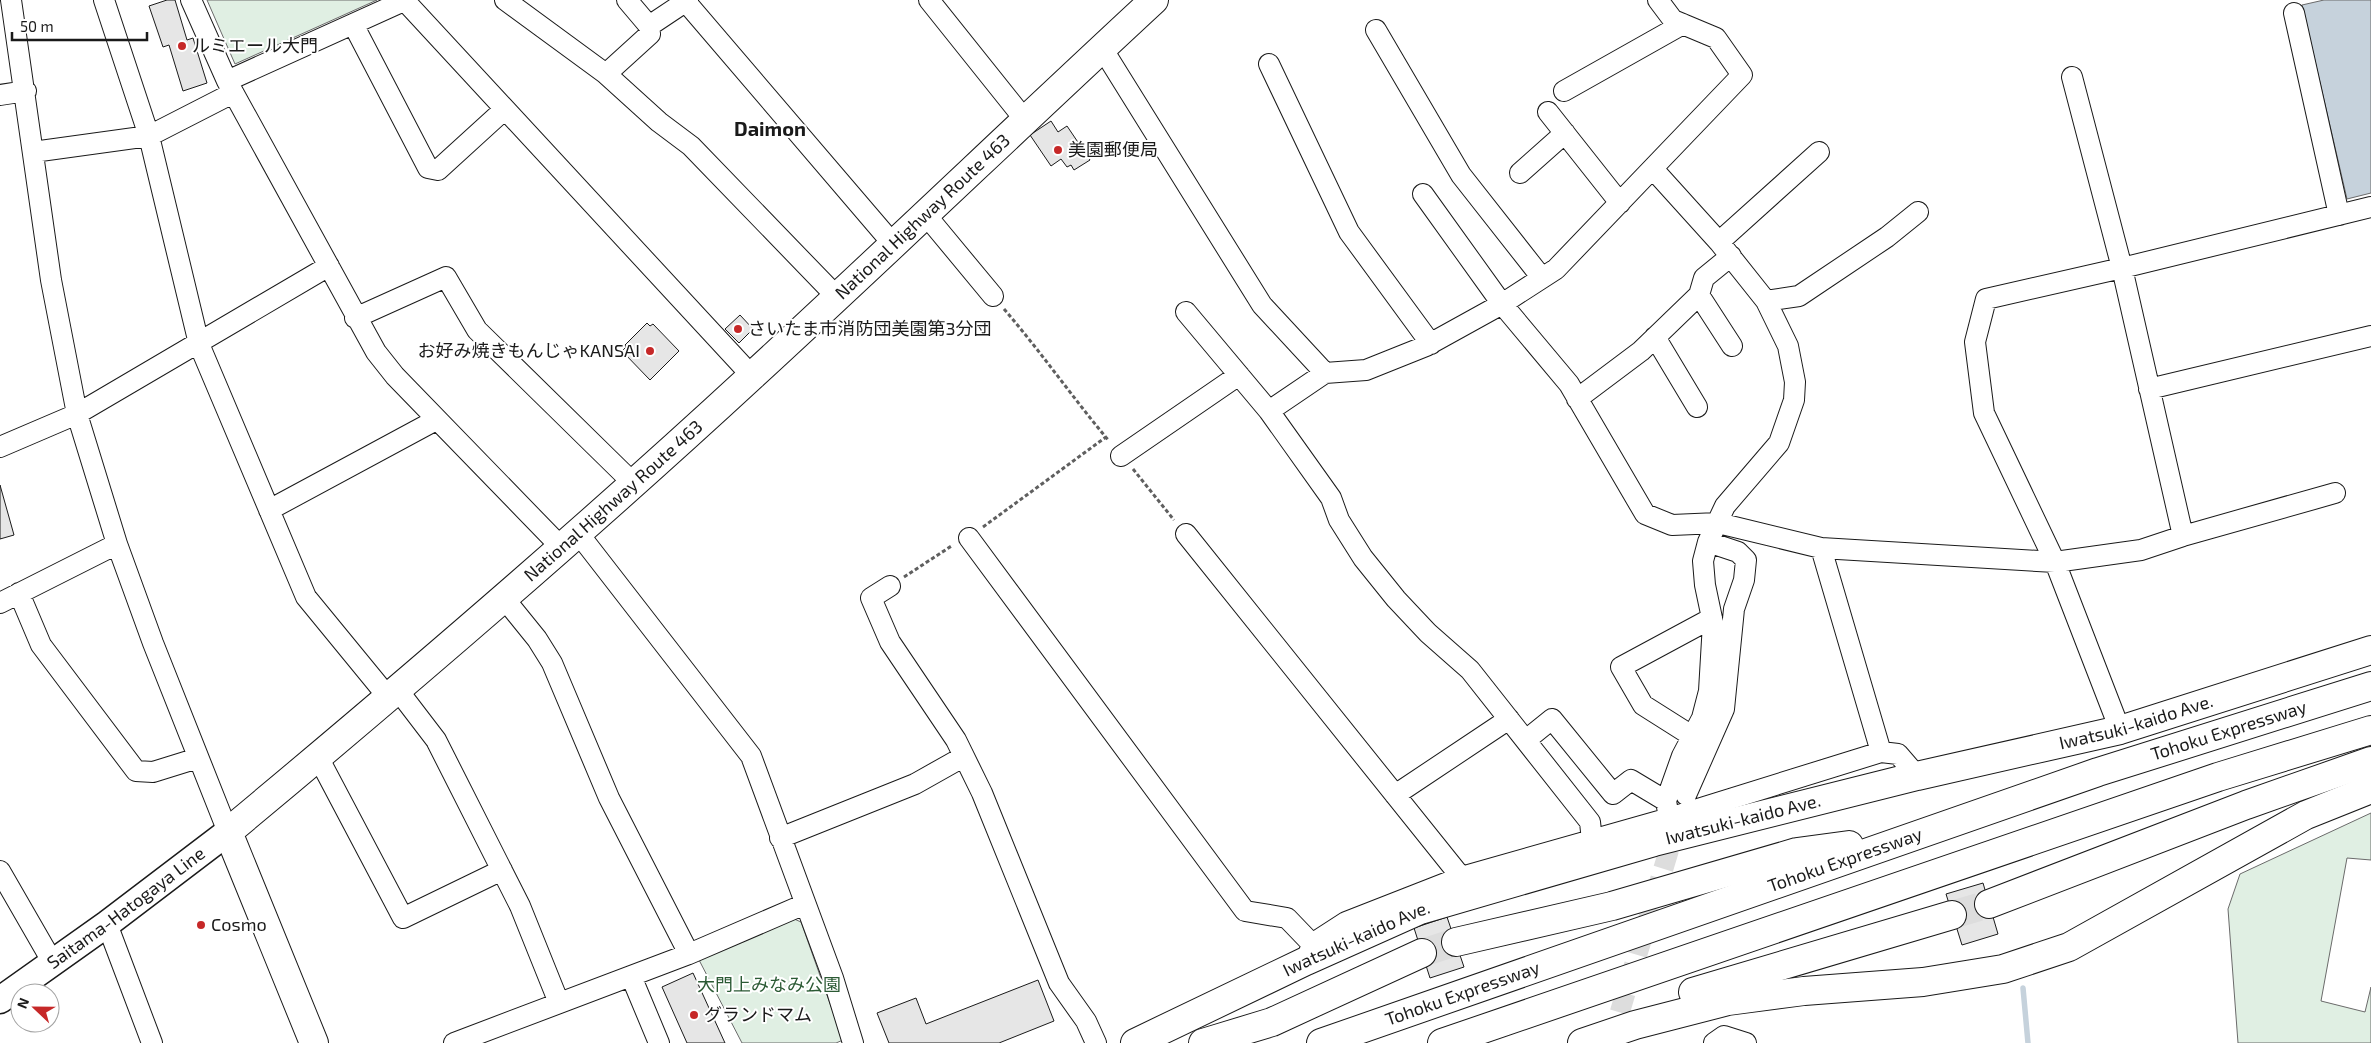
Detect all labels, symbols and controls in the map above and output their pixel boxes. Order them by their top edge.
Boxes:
scale bar [12,10,148,42]
text: 50 m [20,17,54,35]
place label: ルミエール大門 [192,34,318,56]
marker: ルミエール大門 [176,40,188,52]
district label: Daimon [734,116,806,140]
street label: National Highway Route 463 [830,129,1014,303]
place label: 美園郵便局 [1068,138,1158,160]
marker: 美園郵便局 [1052,144,1064,156]
place label: さいたま市消防団美園第3分団 [748,317,991,339]
marker: さいたま市消防団美園第3分団 [732,323,744,335]
place label: お好み焼きもんじゃKANSAI [417,339,640,361]
marker: お好み焼きもんじゃKANSAI [644,345,656,357]
street label: National Highway Route 463 [519,415,707,585]
street label: Iwatsuki-kaido Ave. [2057,689,2216,753]
street label: Tohoku Expressway [2148,695,2310,765]
street label: Iwatsuki-kaido Ave. [1663,789,1823,849]
street label: Tohoku Expressway [1765,822,1925,896]
street label: Saitama-Hatogaya Line [42,842,209,973]
street label: Iwatsuki-kaido Ave. [1279,896,1432,980]
place label: Cosmo [211,913,267,935]
marker: Cosmo [195,919,207,931]
street label: Tohoku Expressway [1382,955,1543,1030]
park label: 大門上みなみ公園 [697,973,841,995]
north arrow [10,983,60,1033]
text: N [13,995,32,1011]
place label: グランドマム [704,1003,812,1025]
marker: グランドマム [688,1009,700,1021]

